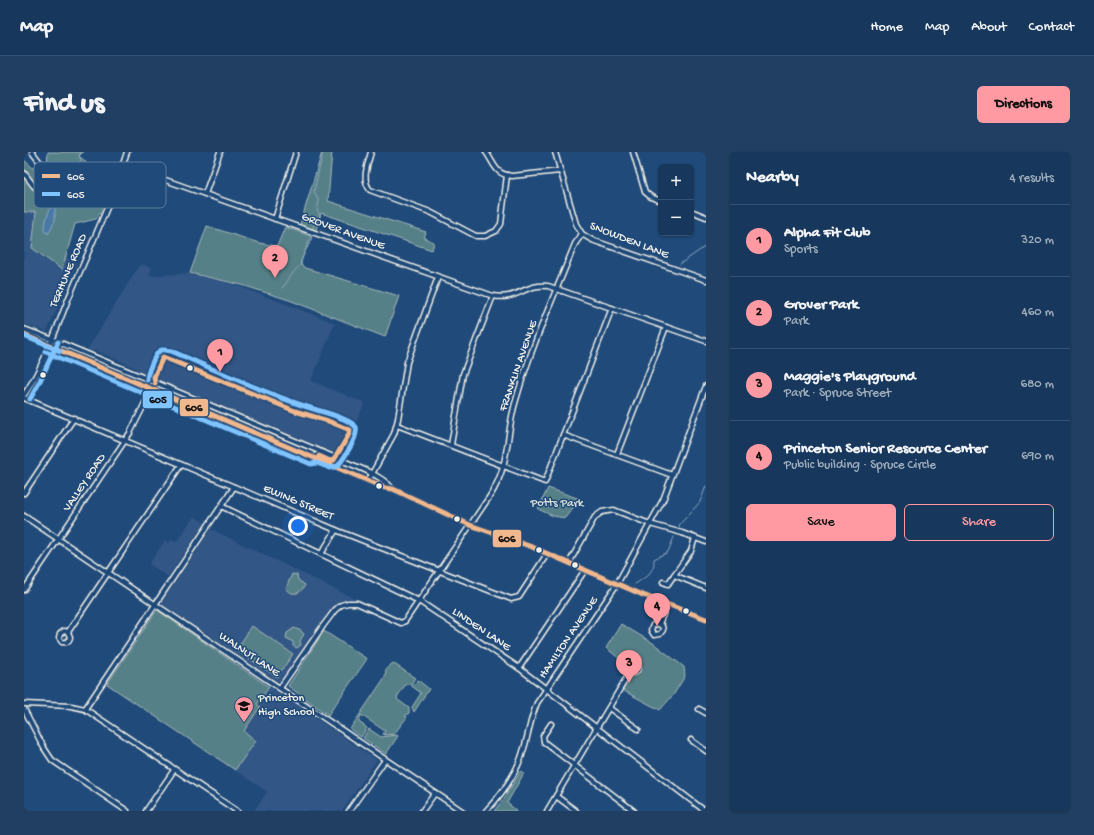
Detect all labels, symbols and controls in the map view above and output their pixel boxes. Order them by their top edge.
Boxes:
text: Map [20,16,53,39]
text: Home [871,19,903,36]
text: Map [925,19,949,36]
text: About [971,19,1007,36]
text: Contact [1029,19,1074,36]
button: Directions [977,86,1070,123]
text: Find us [24,88,104,121]
legend [34,162,166,208]
map controls [658,164,694,236]
button: + [658,164,694,200]
text: Nearby [746,168,799,188]
text: 4 results [1010,171,1054,186]
text: 606 [67,172,85,184]
text: 605 [67,190,85,202]
button: − [658,200,694,236]
street label: GROVER AVENUE [299,210,387,254]
street label: SNOWDEN LANE [587,219,671,263]
text: Alpha Fit Club [784,224,870,242]
street label: TERHUNE ROAD [47,232,91,311]
text: 1 [756,233,762,248]
text: 320 m [1021,233,1054,248]
text: Sports [784,242,818,257]
pin: 2 [262,245,288,278]
text: Grover Park [784,296,858,314]
text: 2 [756,305,762,320]
text: 460 m [1022,305,1054,320]
text: Park [784,314,809,329]
street label: FRANKLIN AVENUE [497,318,541,414]
pin: 1 [207,339,233,372]
unlabelled marker [185,363,195,373]
text: Maggie's Playground [784,368,916,386]
unlabelled marker [38,370,48,380]
text: 3 [756,377,762,392]
text: 680 m [1021,377,1054,392]
text: Park · Spruce Street [784,386,891,401]
line badge: 605 [142,390,173,409]
text: 605 [149,395,167,407]
line badge: 606 [179,398,209,417]
text: 606 [185,403,203,415]
text: Princeton Senior Resource Center [784,440,987,458]
text: 4 [756,449,762,464]
text: 690 m [1021,449,1054,464]
street label: VALLEY ROAD [60,451,110,515]
text: Public building · Spruce Circle [784,458,936,473]
unlabelled marker [374,481,384,491]
street label: EWING STREET [261,482,336,525]
park label: Potts Park [530,497,585,511]
button: Save [746,504,896,541]
button: Share [904,504,1054,541]
unlabelled marker [452,514,462,524]
your location [288,516,308,536]
line badge: 606 [492,529,522,548]
text: 606 [498,534,516,546]
unlabelled marker [534,545,544,555]
unlabelled marker [570,560,580,570]
pin: 4 [644,593,670,626]
street label: HAMILTON AVENUE [536,594,602,682]
street label: LINDEN LANE [449,605,513,655]
unlabelled marker [681,606,691,616]
street label: WALNUT LANE [216,629,283,681]
pin: 3 [616,650,642,683]
place label: Princeton High School [257,692,315,720]
school or university icon: Princeton High School [233,695,255,723]

